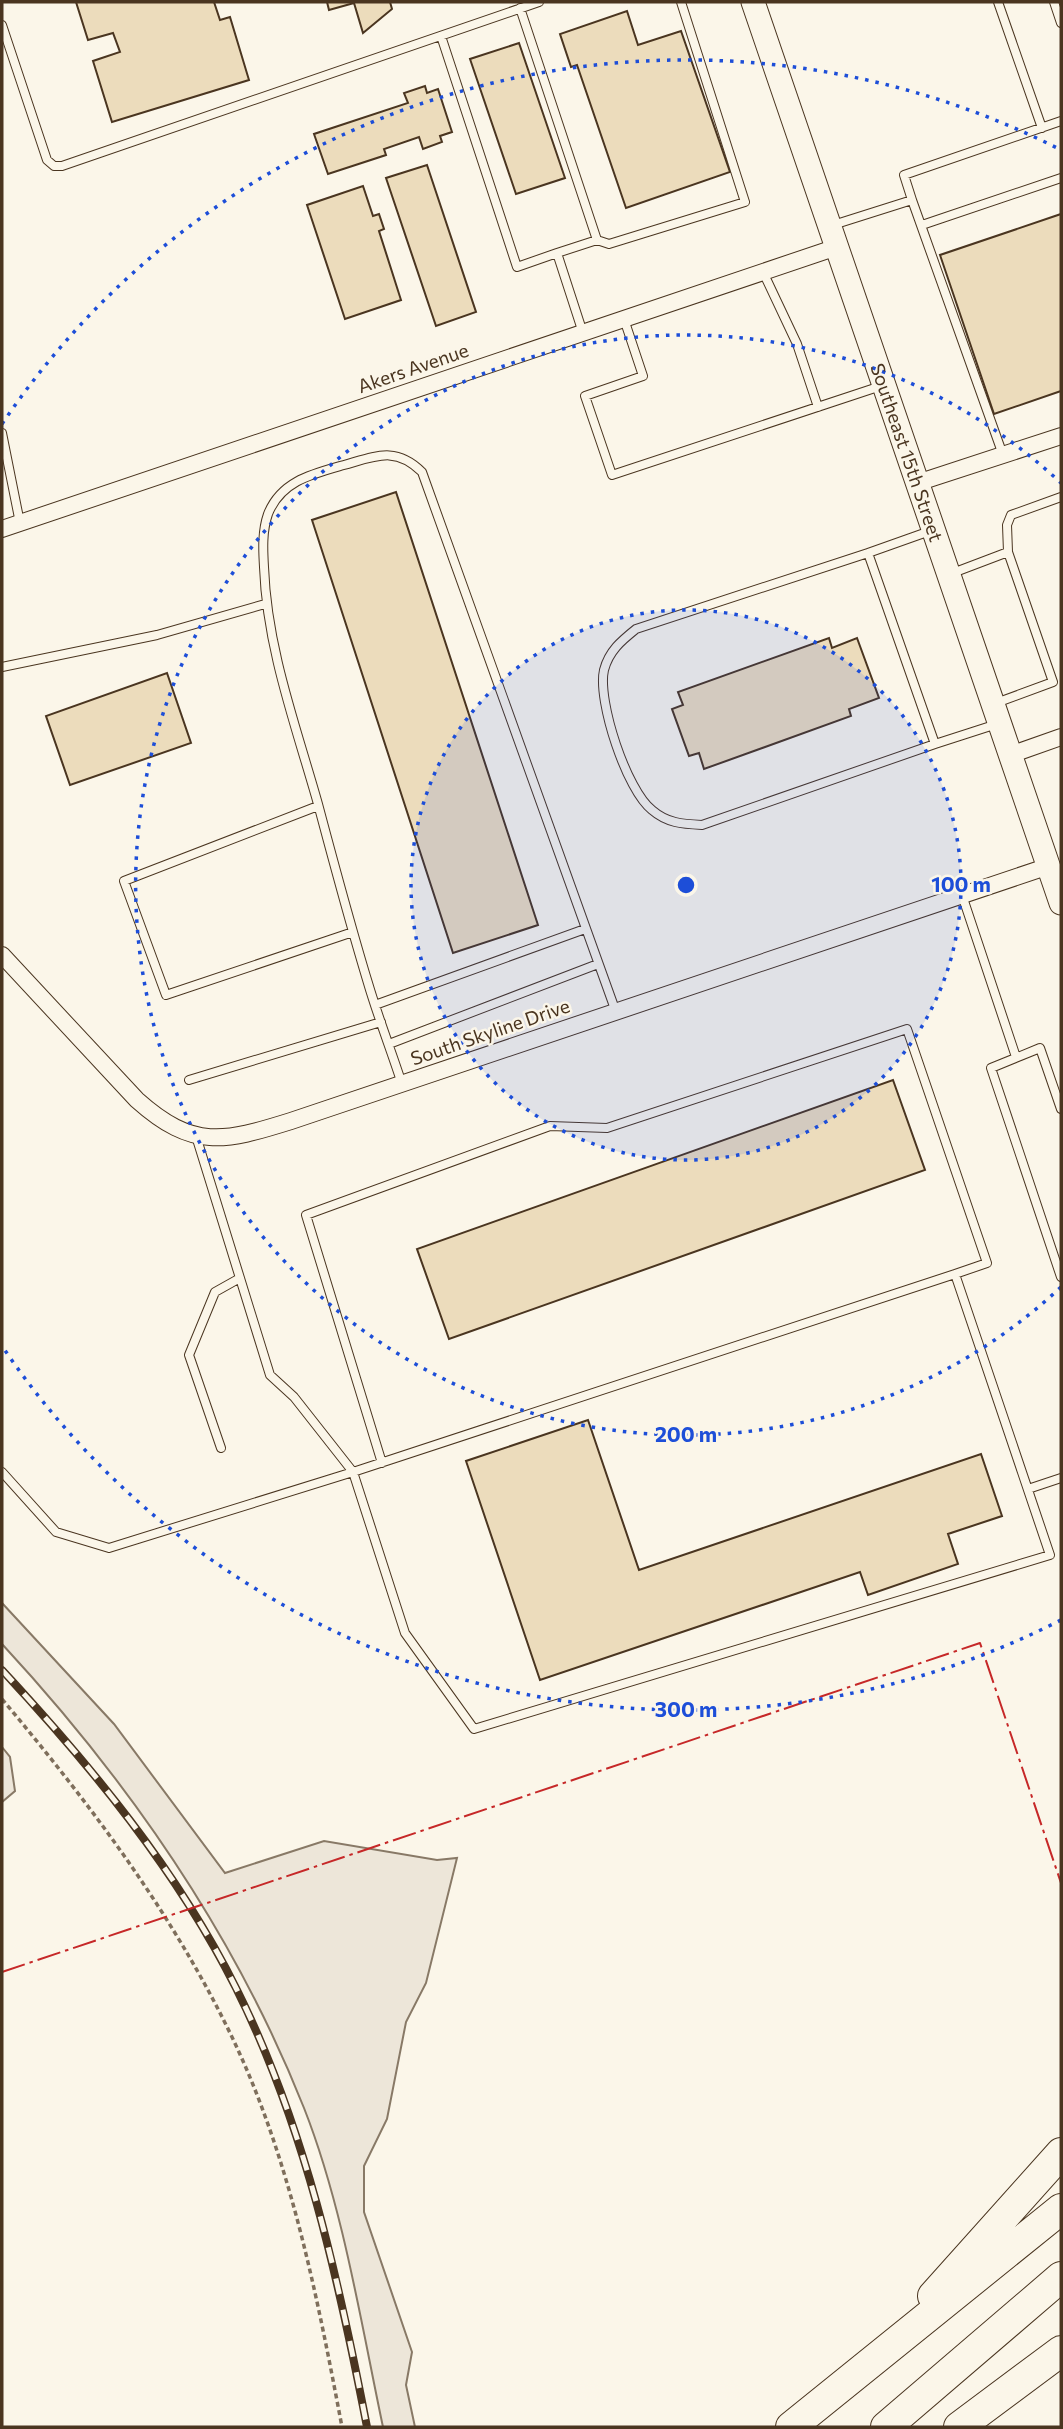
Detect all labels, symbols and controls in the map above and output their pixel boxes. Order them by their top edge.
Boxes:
street label: Akers Avenue [354,338,471,397]
street label: Southeast 15th Street [866,360,949,545]
text: 100 m [931,871,991,896]
centre of rings [674,873,698,897]
street label: South Skyline Drive [407,993,572,1070]
text: 200 m [655,1421,717,1446]
text: 300 m [655,1696,717,1721]

